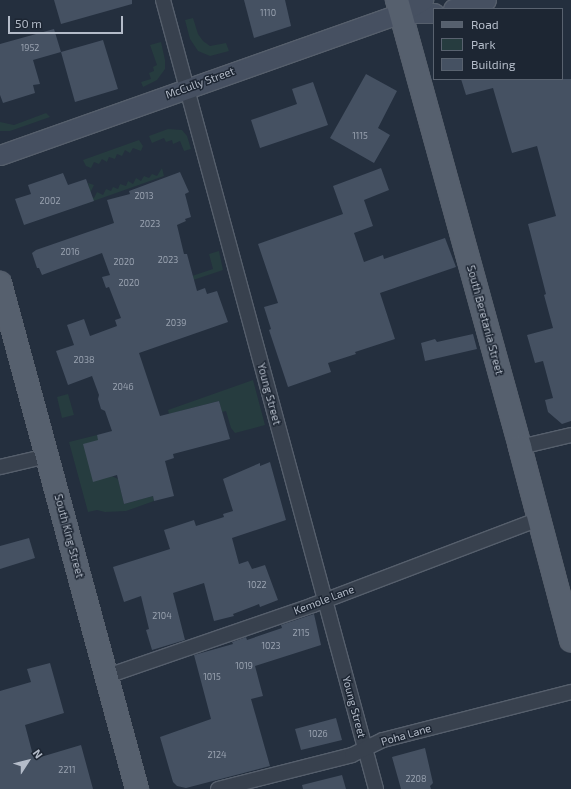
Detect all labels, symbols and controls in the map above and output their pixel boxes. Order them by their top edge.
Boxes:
scale bar [10,8,125,34]
house number: 1110 [260,8,276,18]
legend [433,8,563,80]
text: 50 m [15,16,42,30]
text: Road [471,17,499,31]
text: Park [471,37,496,51]
house number: 1952 [21,43,39,53]
text: Building [471,57,515,71]
street label: McCully Street [164,64,236,102]
house number: 1115 [352,131,368,141]
house number: 2013 [134,191,154,201]
house number: 2002 [40,196,60,206]
house number: 2023 [140,219,160,229]
house number: 2016 [60,247,80,257]
house number: 2023 [158,255,178,265]
house number: 2020 [114,257,134,267]
street label: South Beretania Street [464,264,506,376]
house number: 2020 [119,278,139,288]
house number: 2039 [166,318,186,328]
house number: 2038 [74,355,94,365]
street label: Young Street [254,362,284,426]
house number: 2046 [112,382,134,392]
street label: South King Street [51,493,87,579]
house number: 1022 [247,580,267,590]
street label: Kemole Lane [292,582,356,618]
house number: 2104 [152,611,172,621]
house number: 2115 [292,628,310,638]
house number: 1023 [261,641,281,651]
house number: 1019 [235,661,253,671]
house number: 1015 [203,672,221,682]
street label: Young Street [339,675,369,739]
street label: Poha Lane [379,722,433,748]
house number: 1026 [308,729,328,739]
north arrow [8,741,48,781]
text: N [31,747,46,761]
house number: 2124 [207,750,227,760]
house number: 2211 [58,765,76,775]
house number: 2208 [405,774,427,784]

